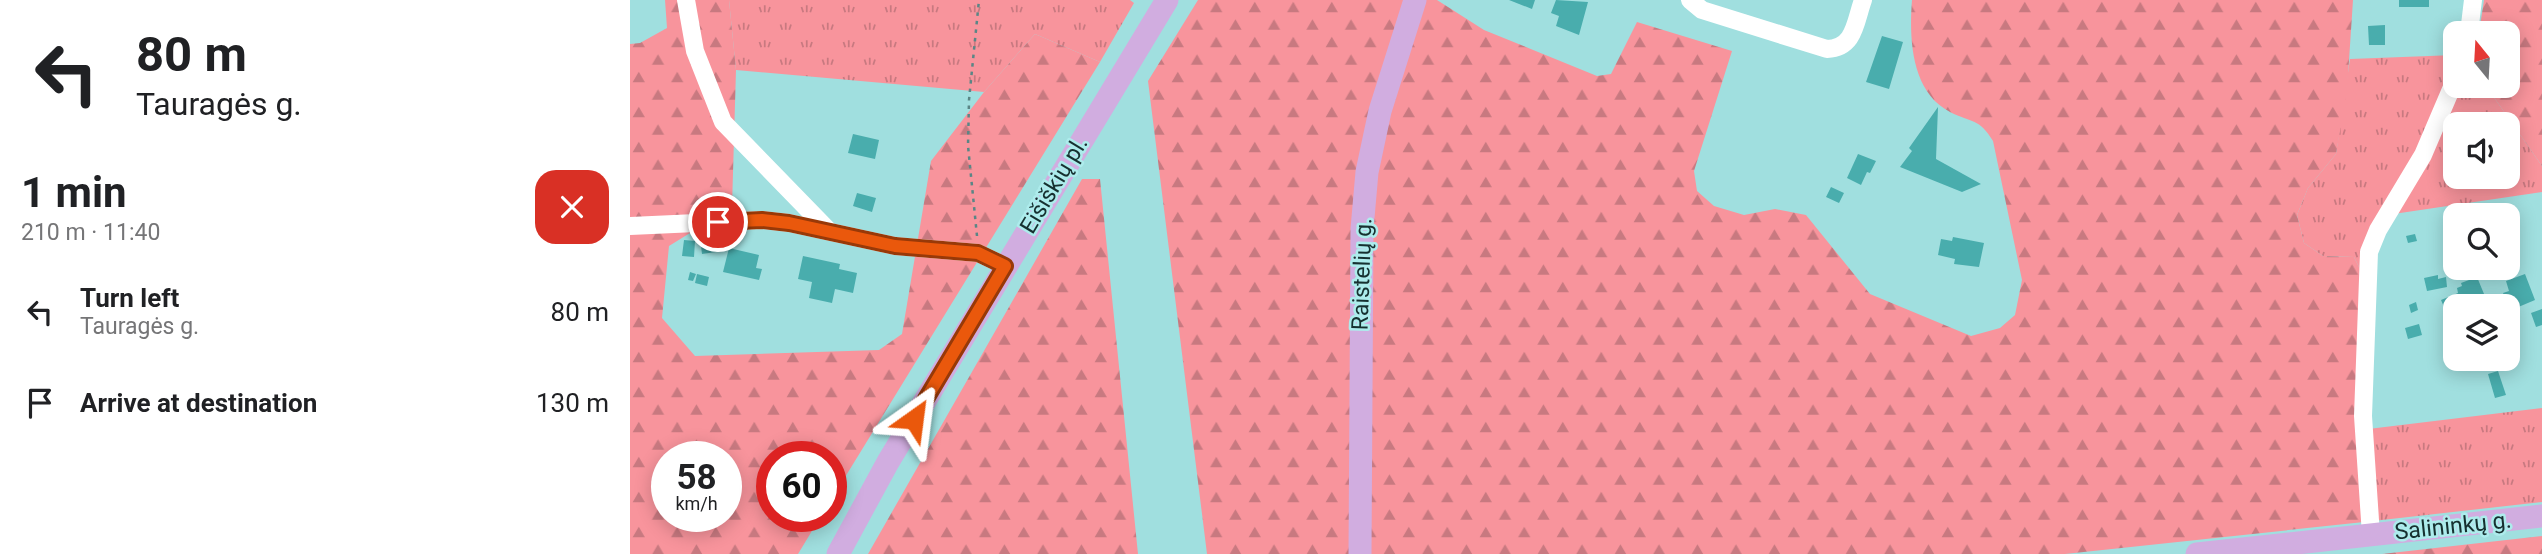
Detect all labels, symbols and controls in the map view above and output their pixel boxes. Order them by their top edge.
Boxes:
north arrow [2443,21,2520,98]
map controls [2443,21,2520,371]
text: 80 m [136,26,247,83]
icon: left [21,28,112,119]
text: Tauragės g. [136,85,302,123]
button: sound [2443,112,2520,189]
street label: Eišiškių pl. [1015,132,1093,238]
text: 1 min [21,168,127,217]
button: close [535,170,609,244]
pin [688,192,748,252]
icon: arrive [699,203,737,241]
button: search [2443,203,2520,280]
street label: Raistelių g. [1347,217,1377,331]
text: 210 m · 11:40 [21,219,160,246]
text: Turn left [80,283,179,313]
icon: left [21,293,59,331]
button: layers [2443,294,2520,371]
text: 80 m [551,297,609,327]
text: Tauragės g. [80,313,199,340]
position arrow [877,382,951,456]
icon: arrive [21,384,59,422]
text: Arrive at destination [80,388,317,418]
text: 130 m [536,388,609,418]
speed limit sign: 60 [756,441,847,532]
text: 58 [676,457,717,498]
text: km/h [675,493,718,514]
street label: Salininkų g. [2393,506,2513,546]

